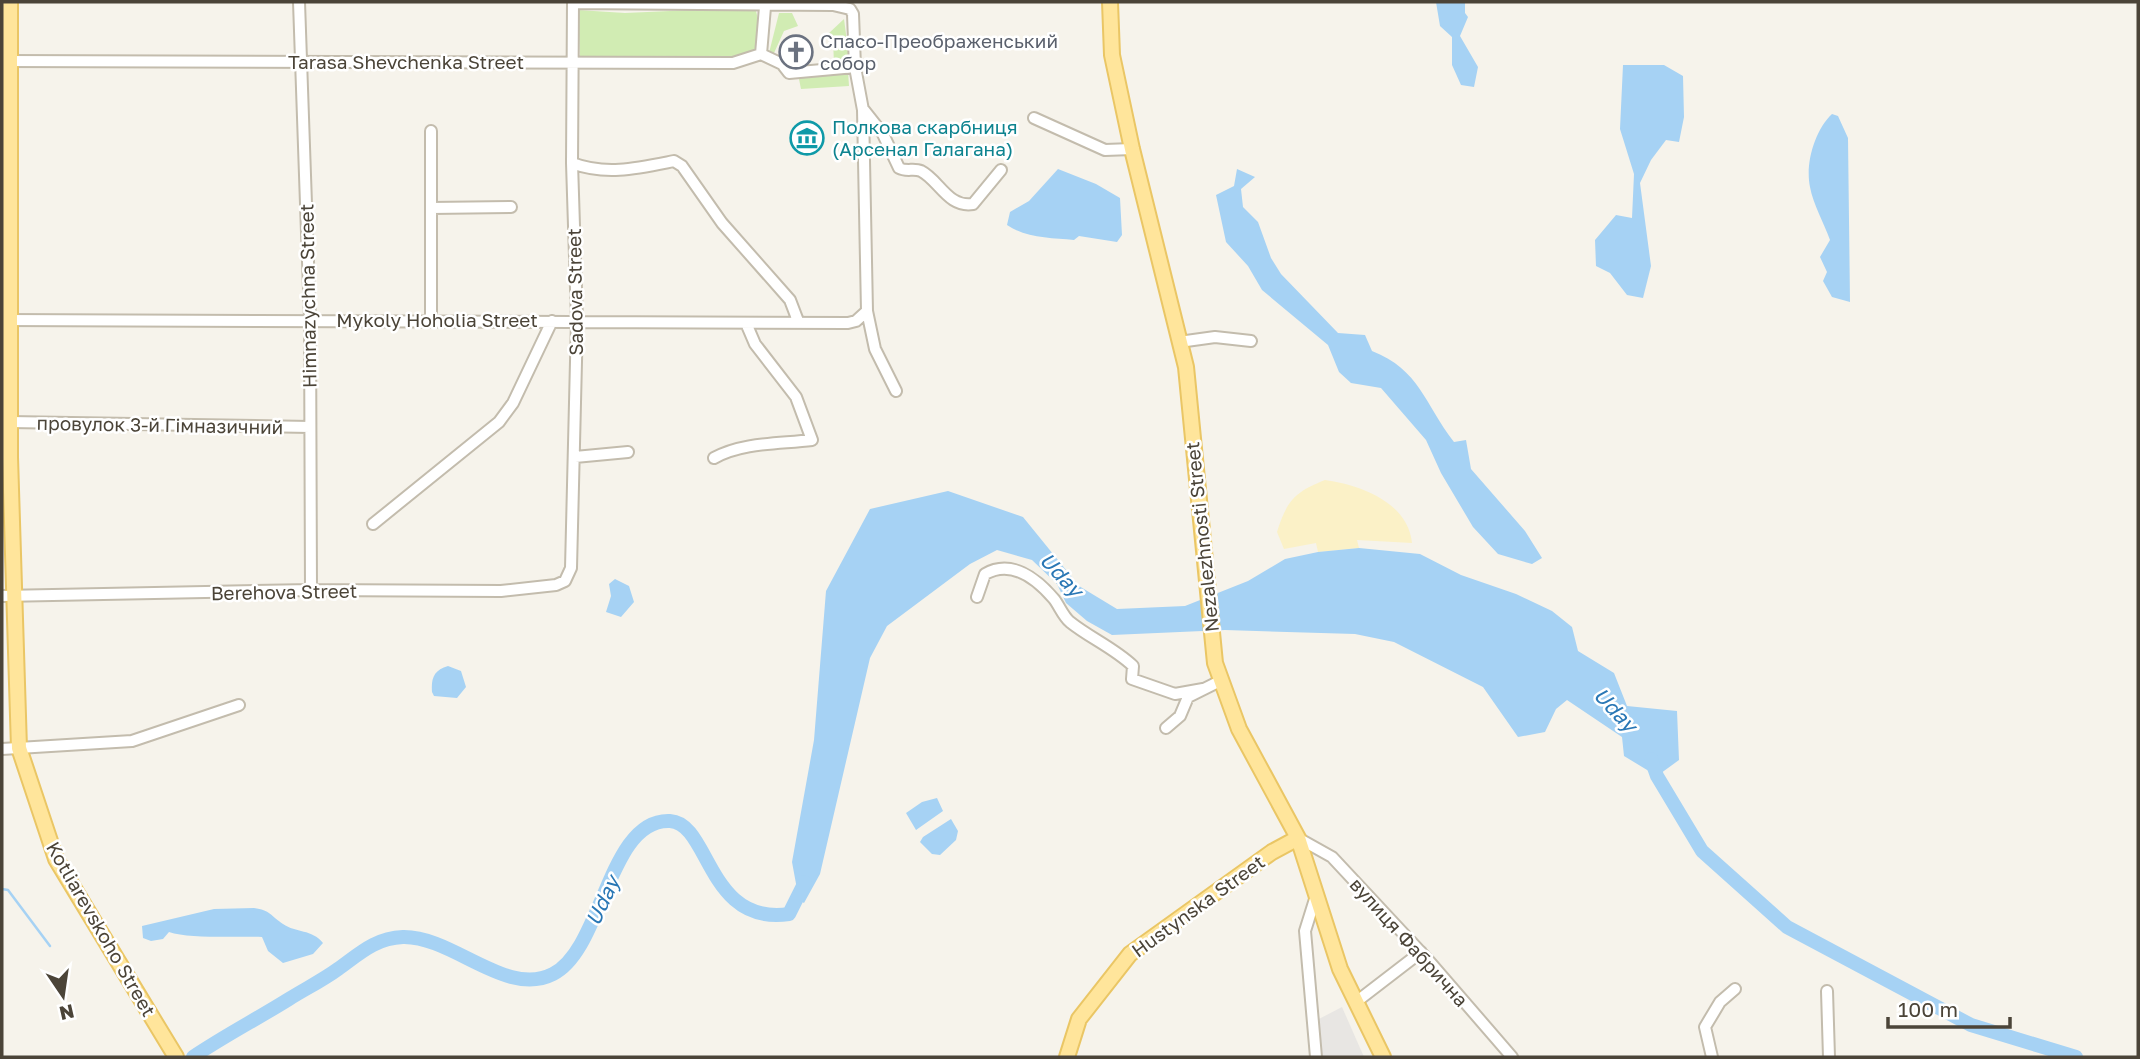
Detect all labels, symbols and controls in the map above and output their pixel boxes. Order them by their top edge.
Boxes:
place label: Спасо-Преображенський собор [820,29,1058,74]
church icon: Спасо-Преображенський собор [777,33,815,71]
street label: Tarasa Shevchenka Street [288,50,524,73]
place label: Полкова скарбниця (Арсенал Галагана) [832,115,1018,160]
museum icon: Полкова скарбниця (Арсенал Галагана) [788,119,826,157]
street label: Himnazychna Street [294,204,321,388]
street label: Sadova Street [562,228,587,356]
street label: Mykoly Hoholia Street [336,308,538,331]
street label: провулок 3-й Гімназичний [37,411,283,438]
street label: Nezalezhnosti Street [1180,441,1223,633]
water label: Uday [1035,547,1091,604]
street label: Berehova Street [211,579,357,604]
water label: Uday [1589,682,1645,739]
street label: Kotliarevskoho Street [42,837,161,1020]
street label: Hustynska Street [1127,850,1269,962]
water label: Uday [579,869,626,929]
street label: вулиця Фабрична [1345,873,1473,1011]
north arrow [28,961,98,1031]
scale bar [1888,986,2010,1030]
text: 100 m [1898,996,1958,1022]
text: N [57,1000,77,1026]

